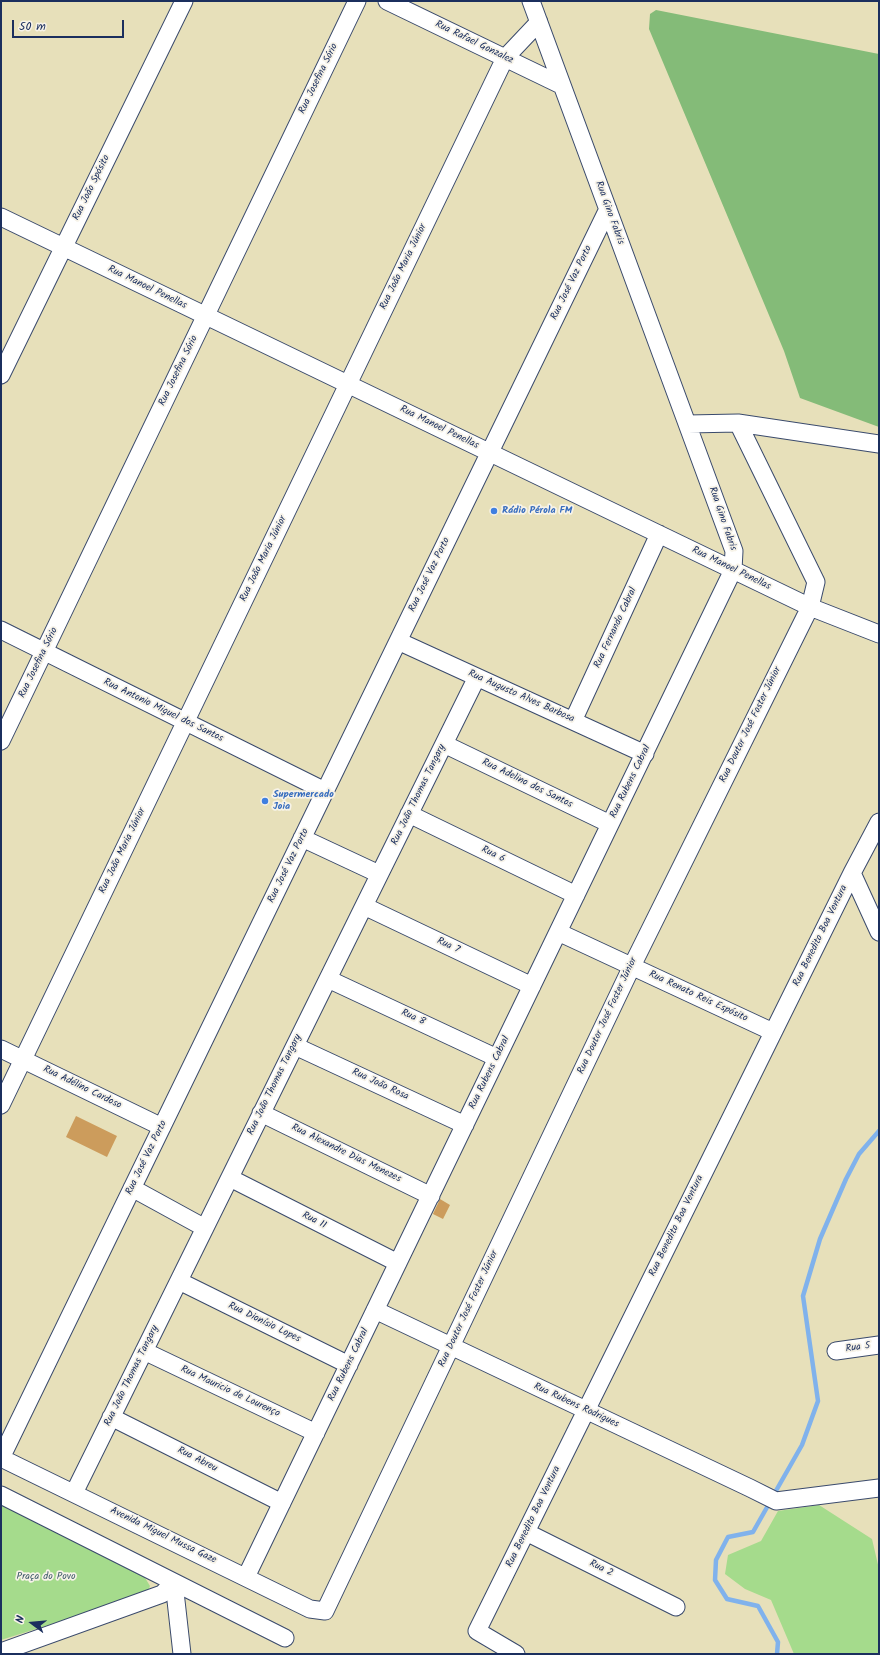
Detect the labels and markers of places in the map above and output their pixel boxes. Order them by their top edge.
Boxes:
place label: Rádio Pérola FM [502,505,572,517]
marker: Rádio Pérola FM [489,506,499,516]
place label: Supermercado Joia [273,789,334,812]
marker: Supermercado Joia [260,796,270,806]

